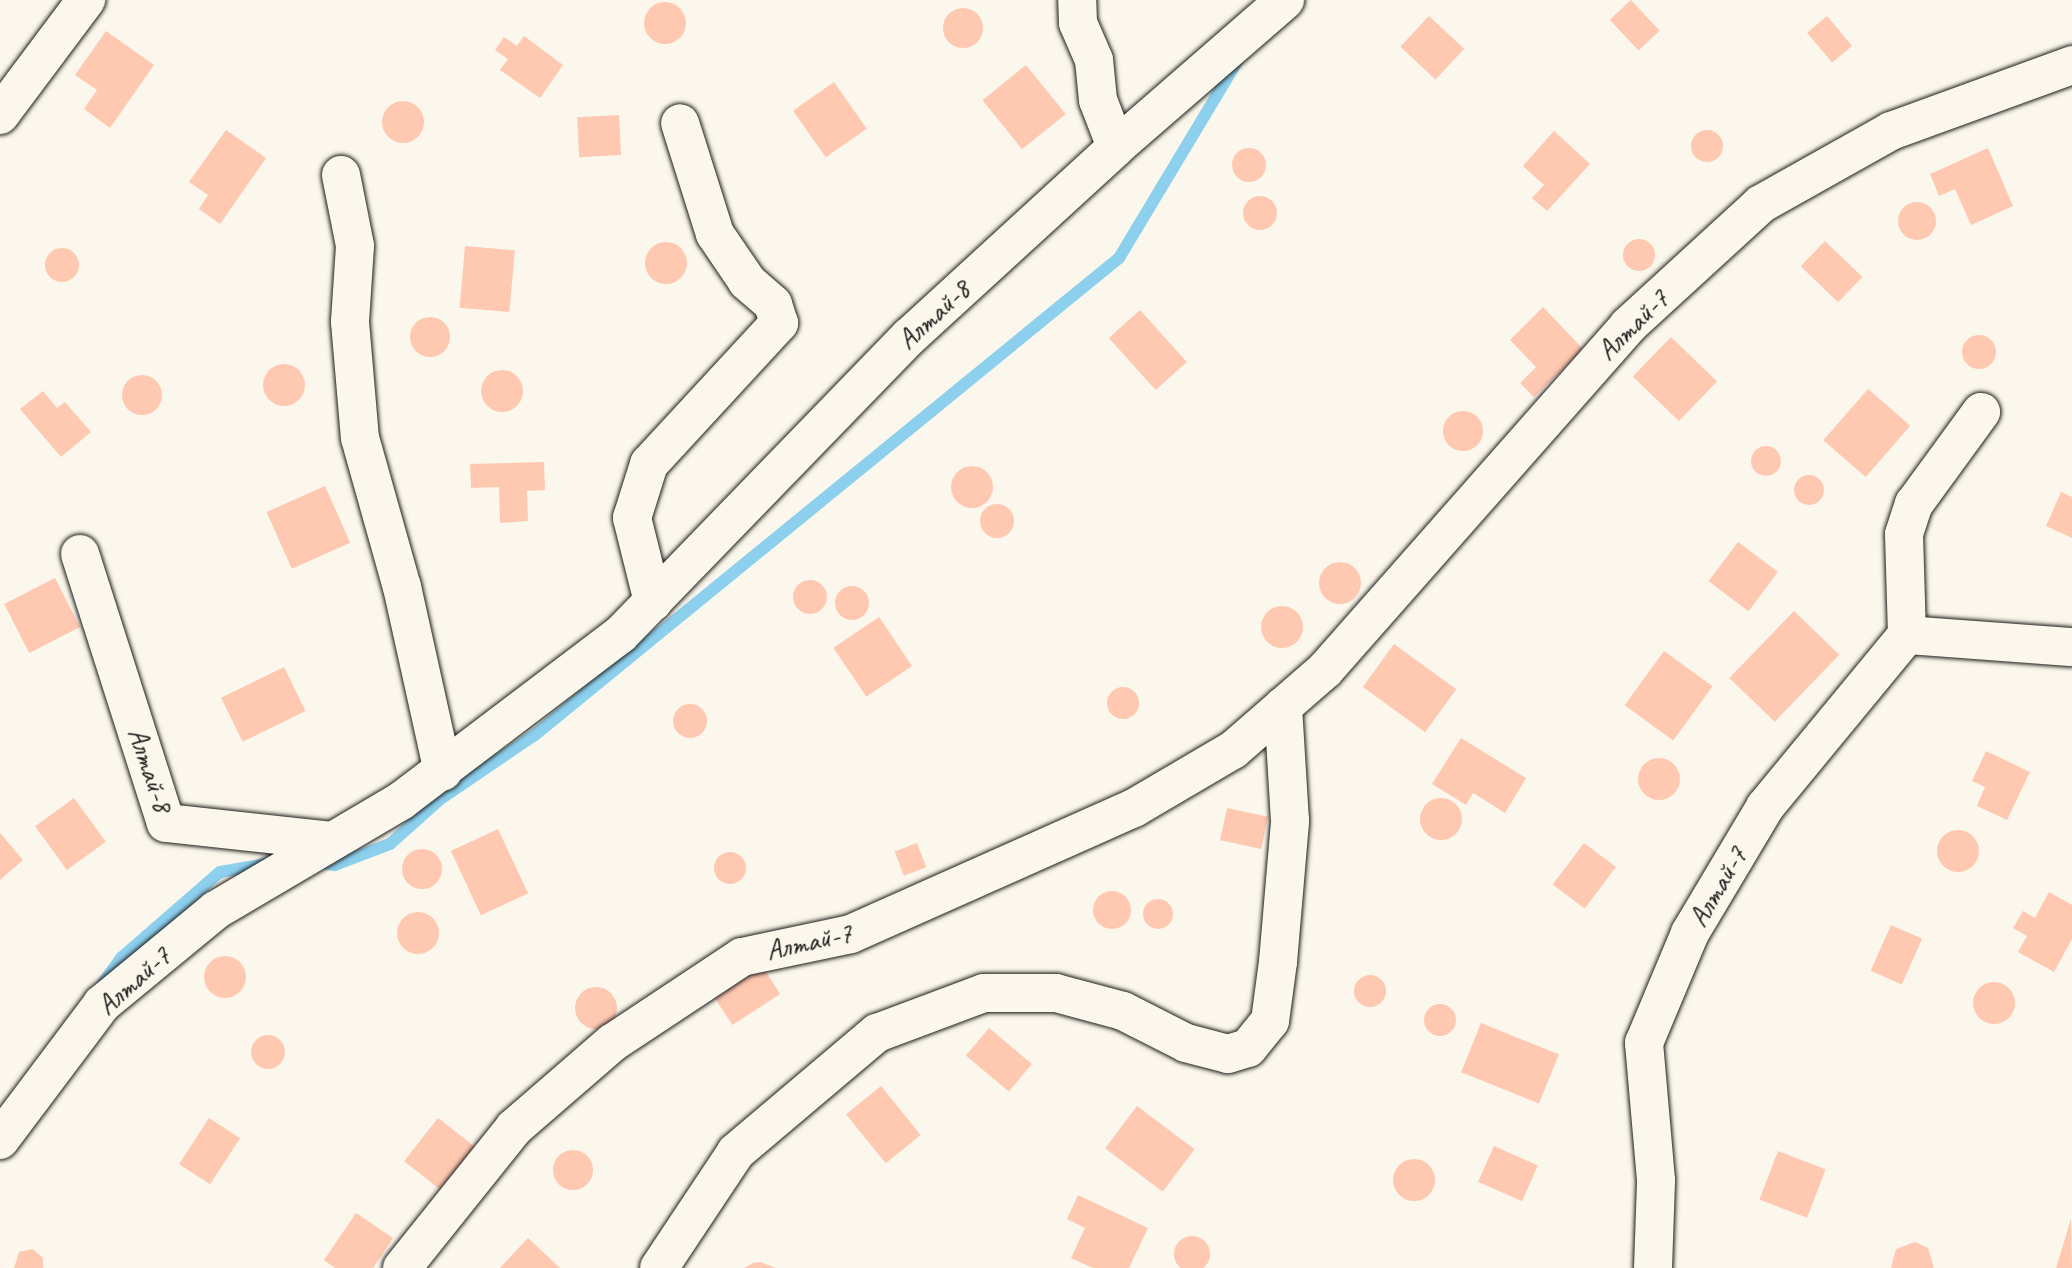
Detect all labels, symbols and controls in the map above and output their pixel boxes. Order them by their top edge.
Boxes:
street label: Алтай-8 [891,273,977,357]
street label: Алтай-7 [1590,282,1676,368]
street label: Алтай-8 [120,724,180,816]
street label: Алтай-7 [1682,841,1754,933]
street label: Алтай-7 [763,916,855,968]
street label: Алтай-7 [91,939,177,1023]

